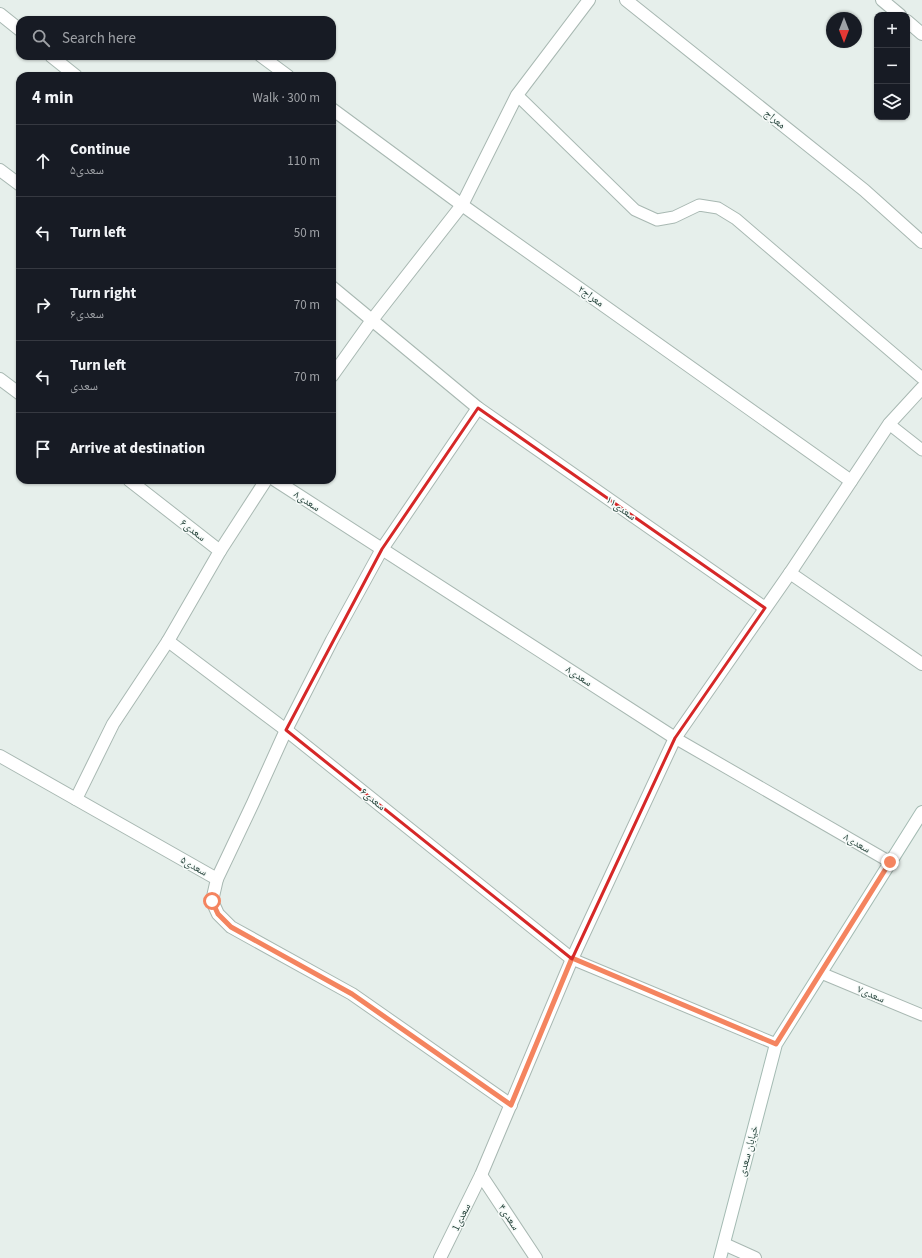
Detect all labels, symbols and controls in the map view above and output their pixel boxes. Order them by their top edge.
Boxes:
north arrow [826,12,862,48]
map controls [874,12,910,120]
button: + [874,12,910,48]
search box [16,16,336,60]
icon: search [30,27,52,49]
text: Search here [62,28,136,49]
button: − [874,48,910,84]
button: layers [874,84,910,120]
text: 4 min [32,86,73,110]
text: Walk · 300 m [252,89,320,107]
street label: معراج [761,106,789,132]
text: Continue [70,139,130,160]
icon: ahead [32,150,54,172]
text: 110 m [287,152,320,170]
text: سعدی۵ [70,161,104,179]
icon: left [32,222,54,244]
text: Turn left [70,222,126,243]
text: 50 m [294,224,320,242]
street label: معراج۲ [575,282,607,310]
text: Turn right [70,283,136,304]
icon: right [32,294,54,316]
text: 70 m [294,296,320,314]
text: سعدی۶ [70,305,104,323]
text: Turn left [70,355,126,376]
icon: left [32,366,54,388]
text: 70 m [294,368,320,386]
text: سعدی [70,377,98,395]
icon: arrive [32,438,54,460]
text: Arrive at destination [70,438,205,459]
street label: سعدی۸ [291,487,323,515]
street label: سعدی۱۱ [603,492,639,524]
street label: سعدی۶ [177,515,209,545]
street label: سعدی۸ [563,662,595,690]
street label: سعدی۶ [357,784,389,814]
street label: سعدی۸ [841,829,873,857]
street label: سعدی۵ [178,852,210,880]
route end [881,853,899,871]
route start [203,892,221,910]
street label: سعدی۷ [855,981,887,1007]
street label: خیابان سعدی [734,1124,762,1178]
street label: سعدی1 [448,1201,474,1233]
street label: سعدی۴ [495,1201,523,1233]

